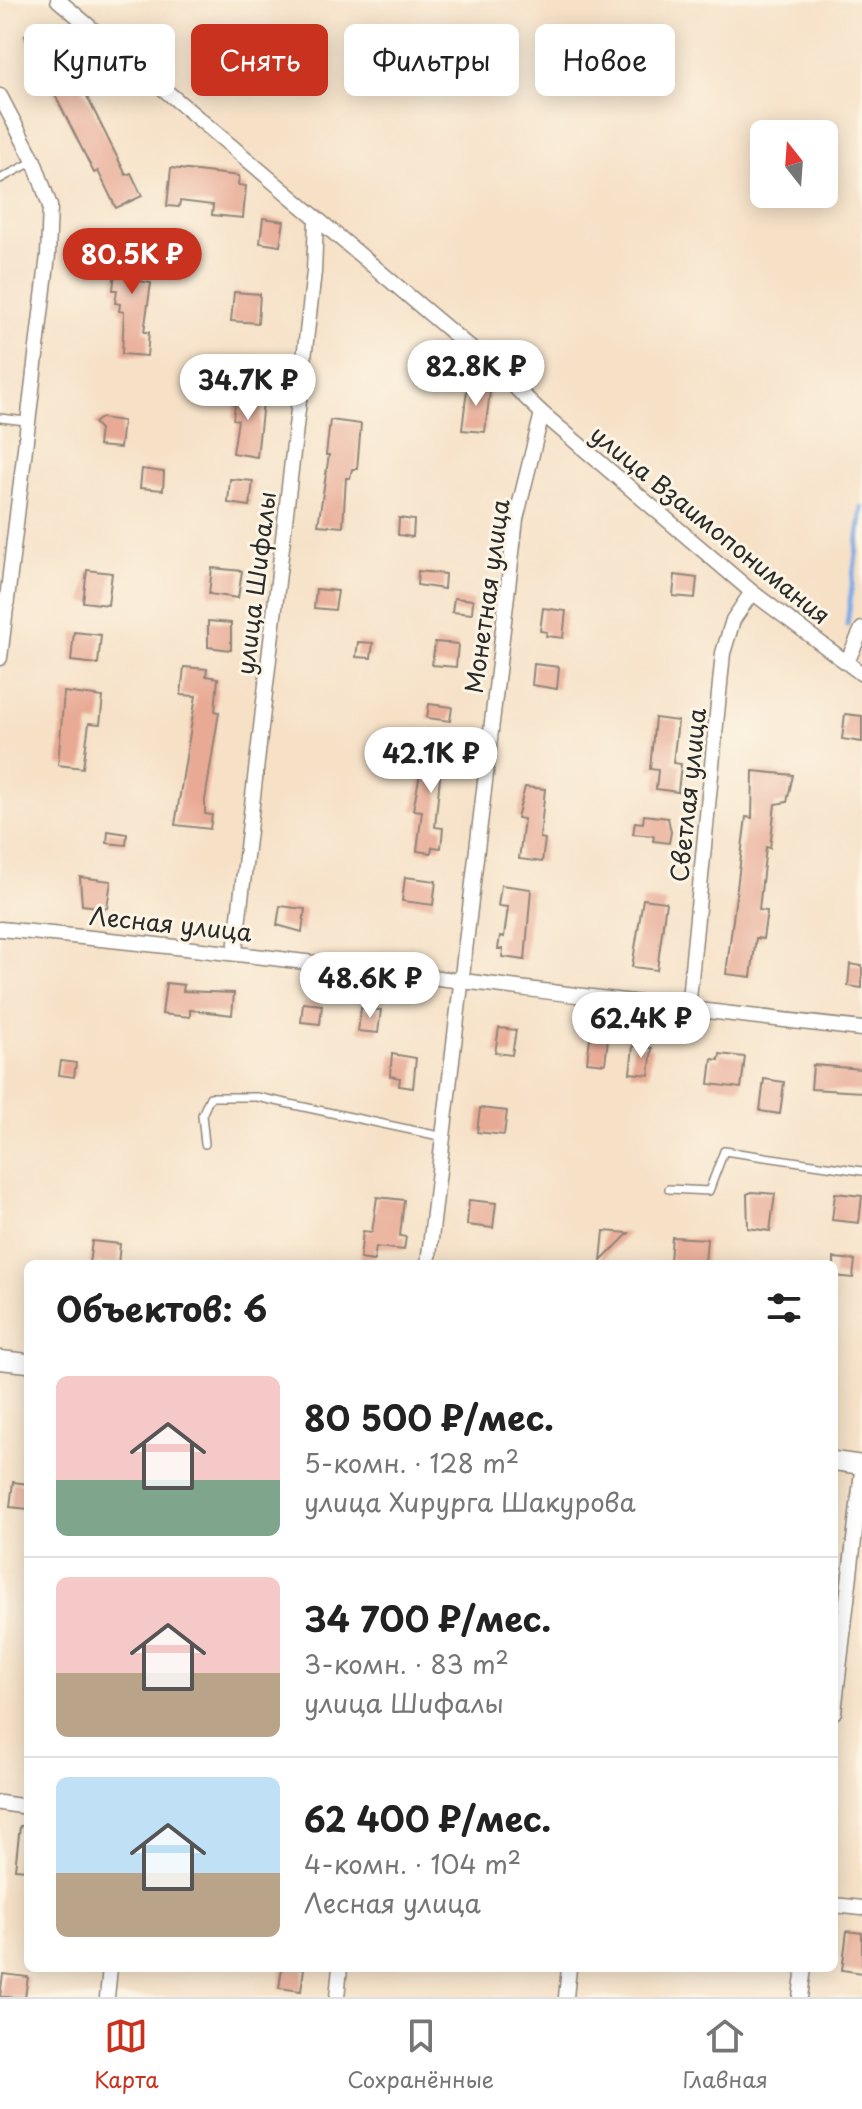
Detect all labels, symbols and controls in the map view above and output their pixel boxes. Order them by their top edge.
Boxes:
chip: Купить [24,24,175,96]
chip: Снять [191,24,328,96]
chip: Фильтры [344,24,519,96]
chip: Новое [535,24,675,96]
north arrow [750,120,838,208]
map controls [750,120,838,208]
pin: 80.5K ₽ [58,228,206,296]
text: 80.5K ₽ [81,234,183,273]
pin: 82.8K ₽ [402,340,550,408]
text: 82.8K ₽ [425,346,527,385]
pin: 34.7K ₽ [174,354,322,422]
text: 34.7K ₽ [198,360,298,399]
street label: улица Взаимопонимания [583,416,839,632]
street label: улица Шифалы [226,489,284,677]
street label: Монетная улица [455,497,517,695]
street label: Светлая улица [660,706,714,884]
pin: 42.1K ₽ [357,727,505,795]
text: 42.1K ₽ [382,733,480,772]
street label: Лесная улица [88,897,254,949]
pin: 48.6K ₽ [296,952,444,1020]
text: 48.6K ₽ [318,958,422,997]
pin: 62.4K ₽ [567,992,715,1060]
text: 62.4K ₽ [590,998,692,1037]
text: Объектов: 6 [56,1282,267,1334]
icon: filters [762,1286,806,1330]
text: 80 500 ₽/мес. [304,1391,554,1443]
icon: home [120,1408,216,1504]
text: 5-комн. · 128 m² [304,1443,519,1482]
text: улица Хирурга Шакурова [304,1482,636,1521]
text: 34 700 ₽/мес. [304,1592,551,1644]
icon: home [120,1609,216,1705]
text: 3-комн. · 83 m² [304,1644,509,1683]
text: улица Шифалы [304,1683,504,1722]
text: 62 400 ₽/мес. [304,1792,551,1844]
icon: home [120,1809,216,1905]
text: 4-комн. · 104 m² [304,1844,521,1883]
text: Лесная улица [304,1883,481,1922]
tab: Карта [94,2014,159,2095]
tab: Сохранённые [347,2014,494,2095]
tab: Главная [683,2014,768,2095]

